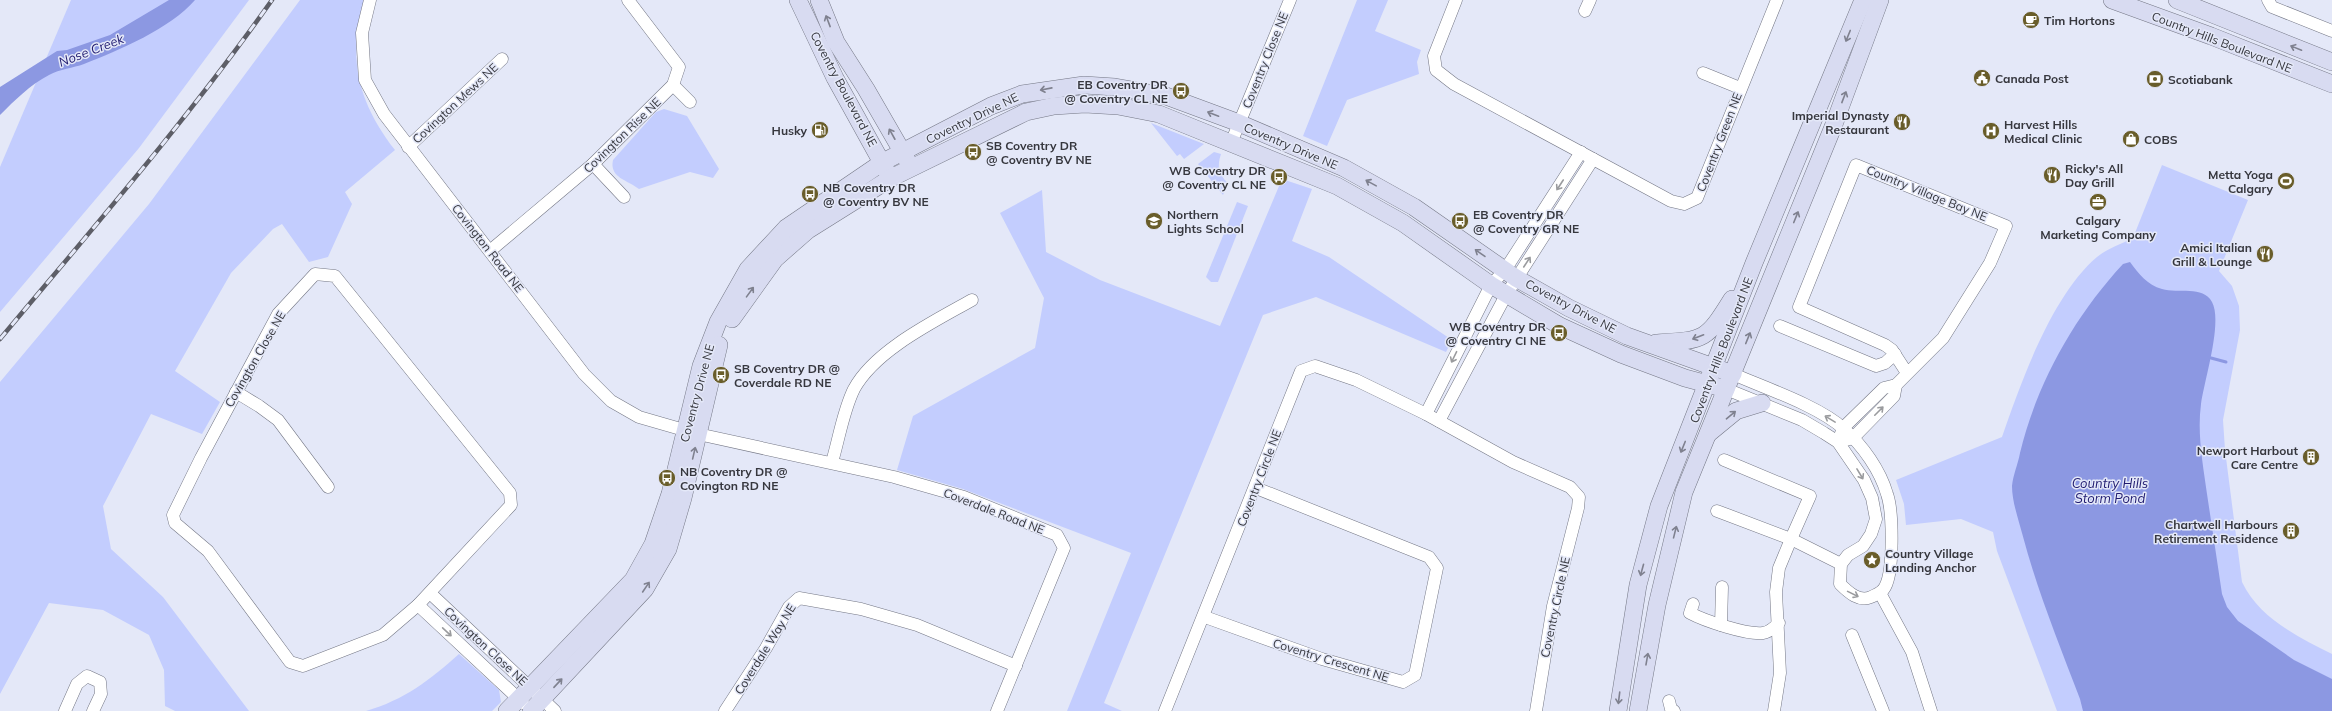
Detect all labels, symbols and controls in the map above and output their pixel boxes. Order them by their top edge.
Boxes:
street label: Country Hills Boulevard NE [2150,8,2294,76]
street label: Coventry Close NE [1239,10,1291,110]
cafe icon: Tim Hortons [2021,10,2041,30]
place label: Tim Hortons [2044,13,2115,28]
one-way arrow [823,15,831,27]
street label: Coventry Boulevard NE [807,29,881,149]
water label: Nose Creek [56,30,126,70]
one-way arrow [1844,30,1852,42]
one-way arrow [2290,43,2302,51]
street label: Covington Mews NE [409,60,501,146]
public building icon: Canada Post [1972,68,1992,88]
bank icon: Scotiabank [2145,69,2165,89]
place label: Canada Post [1995,71,2069,86]
place label: Scotiabank [2168,72,2233,87]
place label: EB Coventry DR @ Coventry CL NE [1064,77,1169,106]
bus stop icon: EB Coventry DR @ Coventry CL NE [1171,81,1191,101]
one-way arrow [1040,85,1053,93]
street label: Coventry Drive NE [923,89,1021,147]
street label: Coventry Green NE [1693,90,1745,194]
one-way arrow [1841,91,1849,103]
street label: Covington Rise NE [580,94,664,176]
place label: Imperial Dynasty Restaurant [1792,108,1889,137]
one-way arrow [1208,110,1220,118]
restaurant icon: Imperial Dynasty Restaurant [1892,112,1912,132]
place label: Harvest Hills Medical Clinic [2004,117,2082,146]
street label: Coventry Drive NE [1242,119,1340,173]
fuel station icon: Husky [810,120,830,140]
hospital icon: Harvest Hills Medical Clinic [1981,121,2001,141]
place label: Husky [772,123,807,138]
one-way arrow [887,128,895,140]
shop icon: COBS [2121,129,2141,149]
place label: COBS [2144,132,2178,147]
place label: SB Coventry DR @ Coventry BV NE [986,138,1092,167]
bus stop icon: SB Coventry DR @ Coventry BV NE [963,142,983,162]
place label: Ricky's All Day Grill [2065,161,2123,190]
street label: Country Village Bay NE [1864,162,1990,224]
place label: WB Coventry DR @ Coventry CL NE [1162,163,1267,192]
restaurant icon: Ricky's All Day Grill [2042,165,2062,185]
bus stop icon: WB Coventry DR @ Coventry CL NE [1269,167,1289,187]
place label: Metta Yoga Calgary [2208,167,2273,196]
sports icon: Metta Yoga Calgary [2276,171,2296,191]
one-way arrow [1365,179,1377,186]
one-way arrow [1555,179,1563,191]
place label: NB Coventry DR @ Coventry BV NE [823,180,929,209]
bus stop icon: NB Coventry DR @ Coventry BV NE [800,184,820,204]
office icon: Calgary Marketing Company [2088,192,2108,212]
street label: Covington Road NE [449,201,527,295]
place label: Northern Lights School [1167,207,1244,236]
place label: EB Coventry DR @ Coventry GR NE [1473,207,1579,236]
school or university icon: Northern Lights School [1144,211,1164,231]
bus stop icon: EB Coventry DR @ Coventry GR NE [1450,211,1470,231]
one-way arrow [1793,212,1801,224]
place label: Calgary Marketing Company [2040,213,2156,242]
place label: Amici Italian Grill & Lounge [2172,240,2252,269]
restaurant icon: Amici Italian Grill & Lounge [2255,244,2275,264]
one-way arrow [1475,249,1486,257]
one-way arrow [1523,256,1531,268]
street label: Coventry Hills Boulevard NE [1686,275,1756,425]
street label: Coventry Drive NE [1523,276,1619,336]
one-way arrow [746,287,754,298]
street label: Covington Close NE [221,308,289,410]
place label: WB Coventry DR @ Coventry CI NE [1446,319,1547,348]
bus stop icon: WB Coventry DR @ Coventry CI NE [1549,323,1569,343]
one-way arrow [1744,332,1752,344]
one-way arrow [1693,334,1705,342]
street label: Coventry Drive NE [677,342,717,444]
one-way arrow [1449,351,1457,363]
place label: SB Coventry DR @ Coverdale RD NE [734,361,840,390]
bus stop icon: SB Coventry DR @ Coverdale RD NE [711,365,731,385]
one-way arrow [1874,406,1884,416]
one-way arrow [1726,411,1736,420]
one-way arrow [1824,414,1836,422]
street label: Coventry Circle NE [1234,427,1284,529]
one-way arrow [1678,441,1686,453]
place label: Newport Harbout Care Centre [2197,443,2298,472]
one-way arrow [691,446,698,459]
building icon: Newport Harbout Care Centre [2301,447,2321,467]
place label: NB Coventry DR @ Covington RD NE [680,464,788,493]
bus stop icon: NB Coventry DR @ Covington RD NE [657,468,677,488]
one-way arrow [1856,468,1864,479]
water label: Country Hills Storm Pond [2072,475,2148,506]
street label: Coverdale Road NE [941,485,1047,537]
place label: Chartwell Harbours Retirement Residence [2154,517,2278,546]
building icon: Chartwell Harbours Retirement Residence [2281,521,2301,541]
one-way arrow [1671,526,1679,539]
place label: Country Village Landing Anchor [1885,546,1977,575]
place icon: Country Village Landing Anchor [1862,550,1882,570]
street label: Coventry Circle NE [1537,555,1573,659]
one-way arrow [1638,564,1645,577]
one-way arrow [642,582,650,593]
one-way arrow [1847,591,1859,598]
street label: Coverdale Way NE [731,601,799,697]
street label: Covington Close NE [441,603,531,689]
one-way arrow [442,627,452,637]
street label: Coventry Crescent NE [1271,635,1391,685]
one-way arrow [1643,653,1651,666]
one-way arrow [553,678,563,688]
one-way arrow [1615,691,1623,704]

